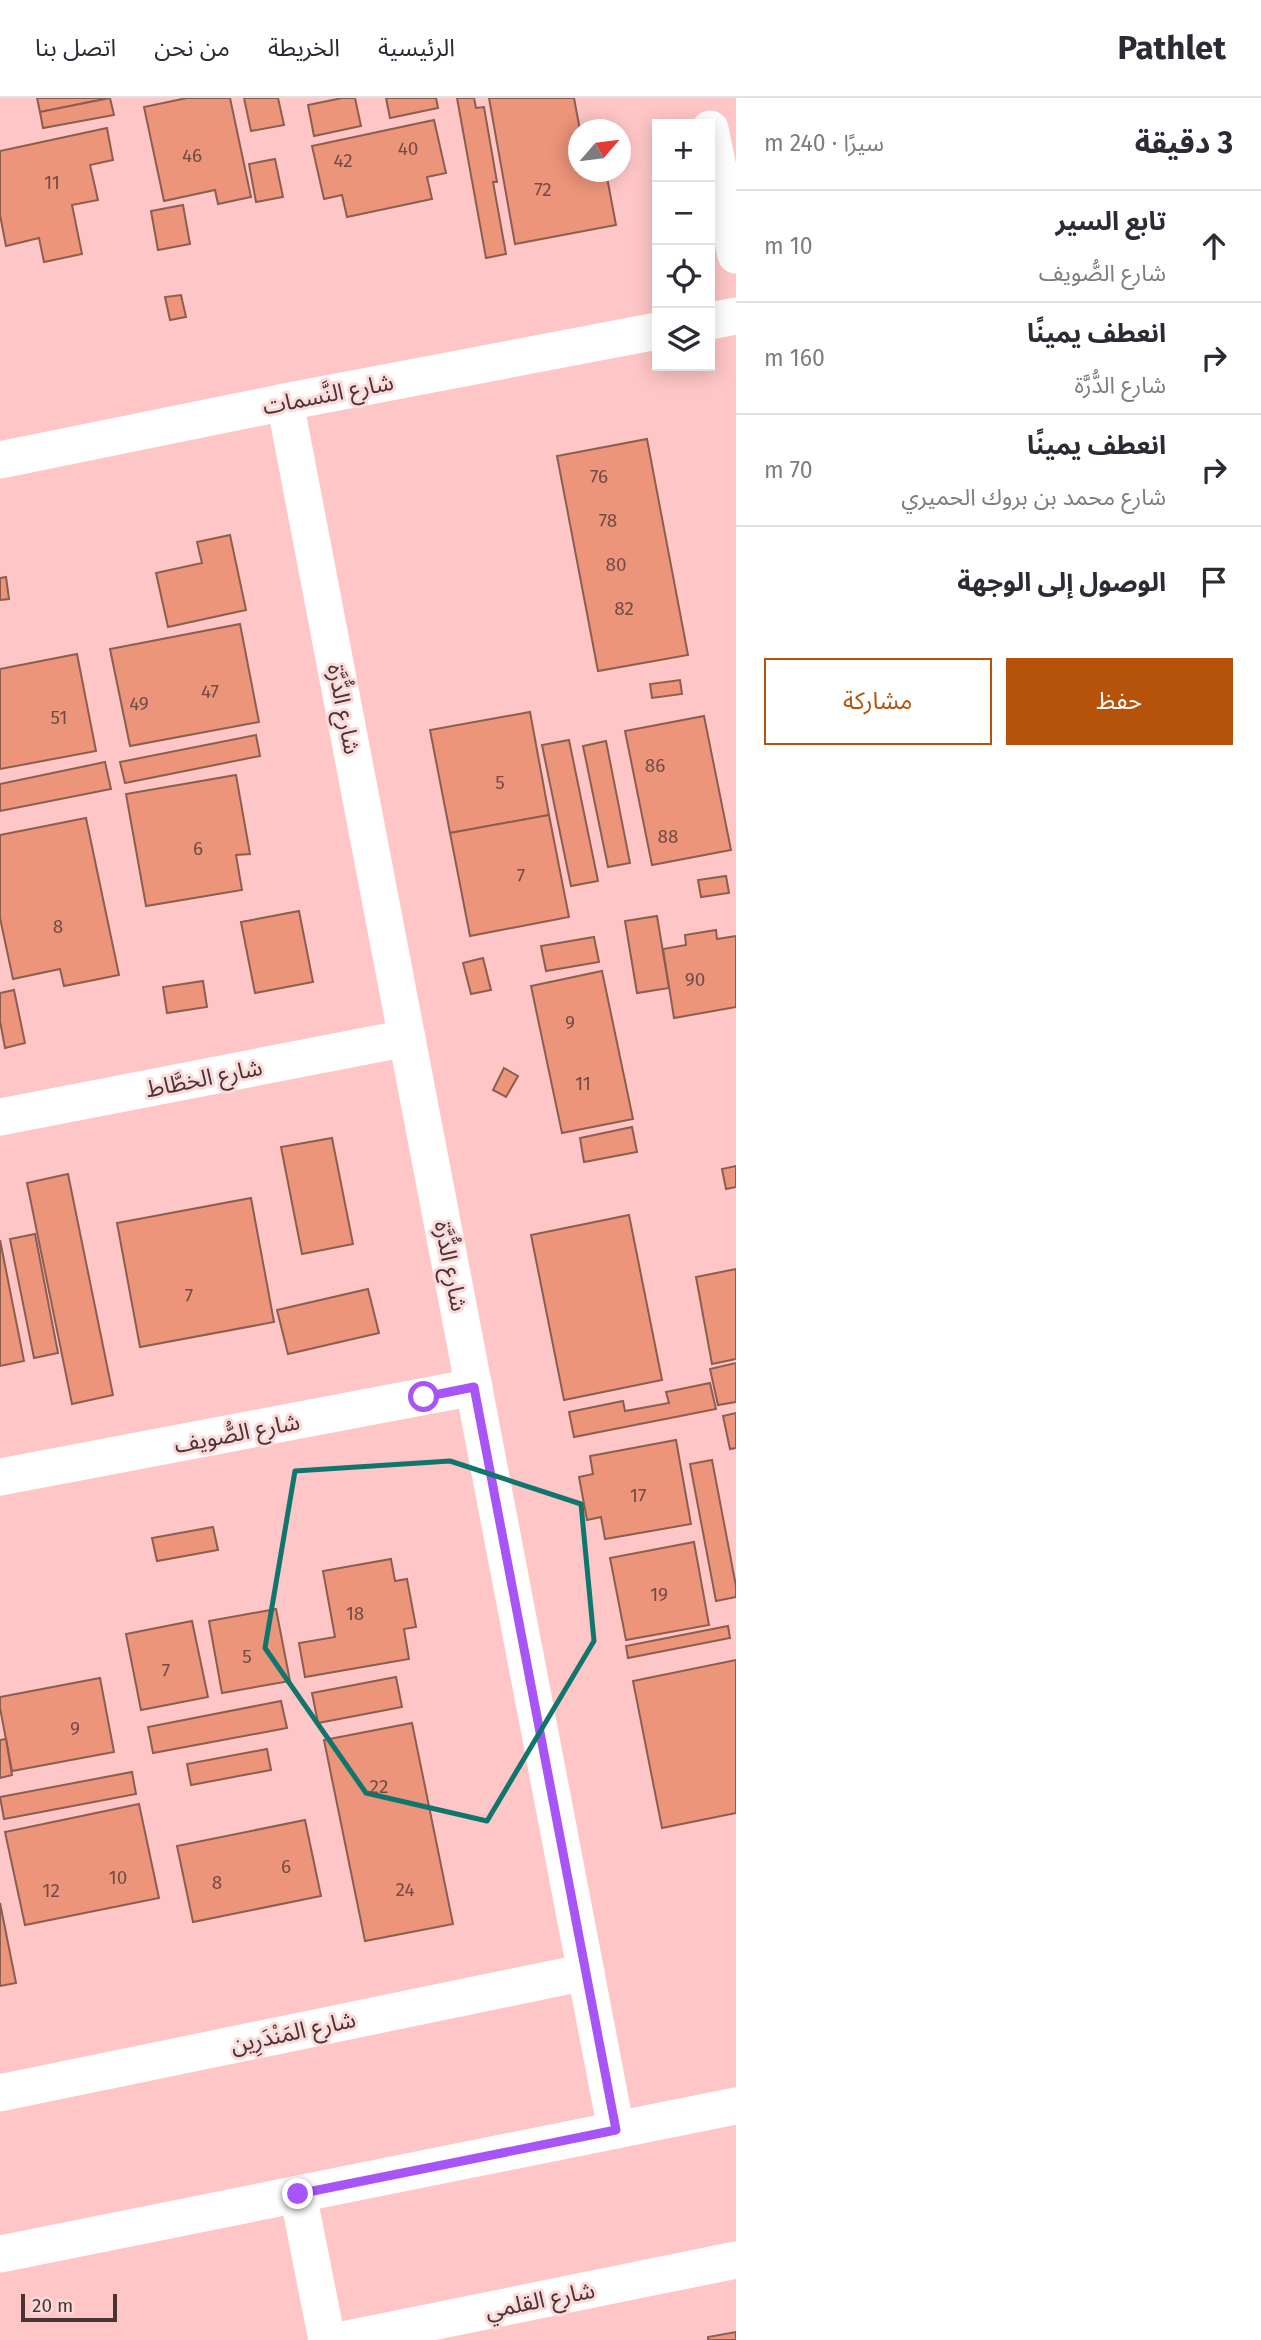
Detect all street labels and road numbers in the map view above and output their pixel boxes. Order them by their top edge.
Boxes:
street label: شارع النَّسمات [260,367,396,423]
street label: شارع الدُّرَّة [319,661,368,757]
street label: شارع الخطَّاط [143,1053,265,1106]
street label: شارع الدُّرَّة [426,1218,475,1314]
street label: شارع الصُّويف [172,1407,303,1462]
street label: شارع المَنْدَرِين [228,2005,359,2062]
street label: شارع القلمي [483,2276,598,2328]

